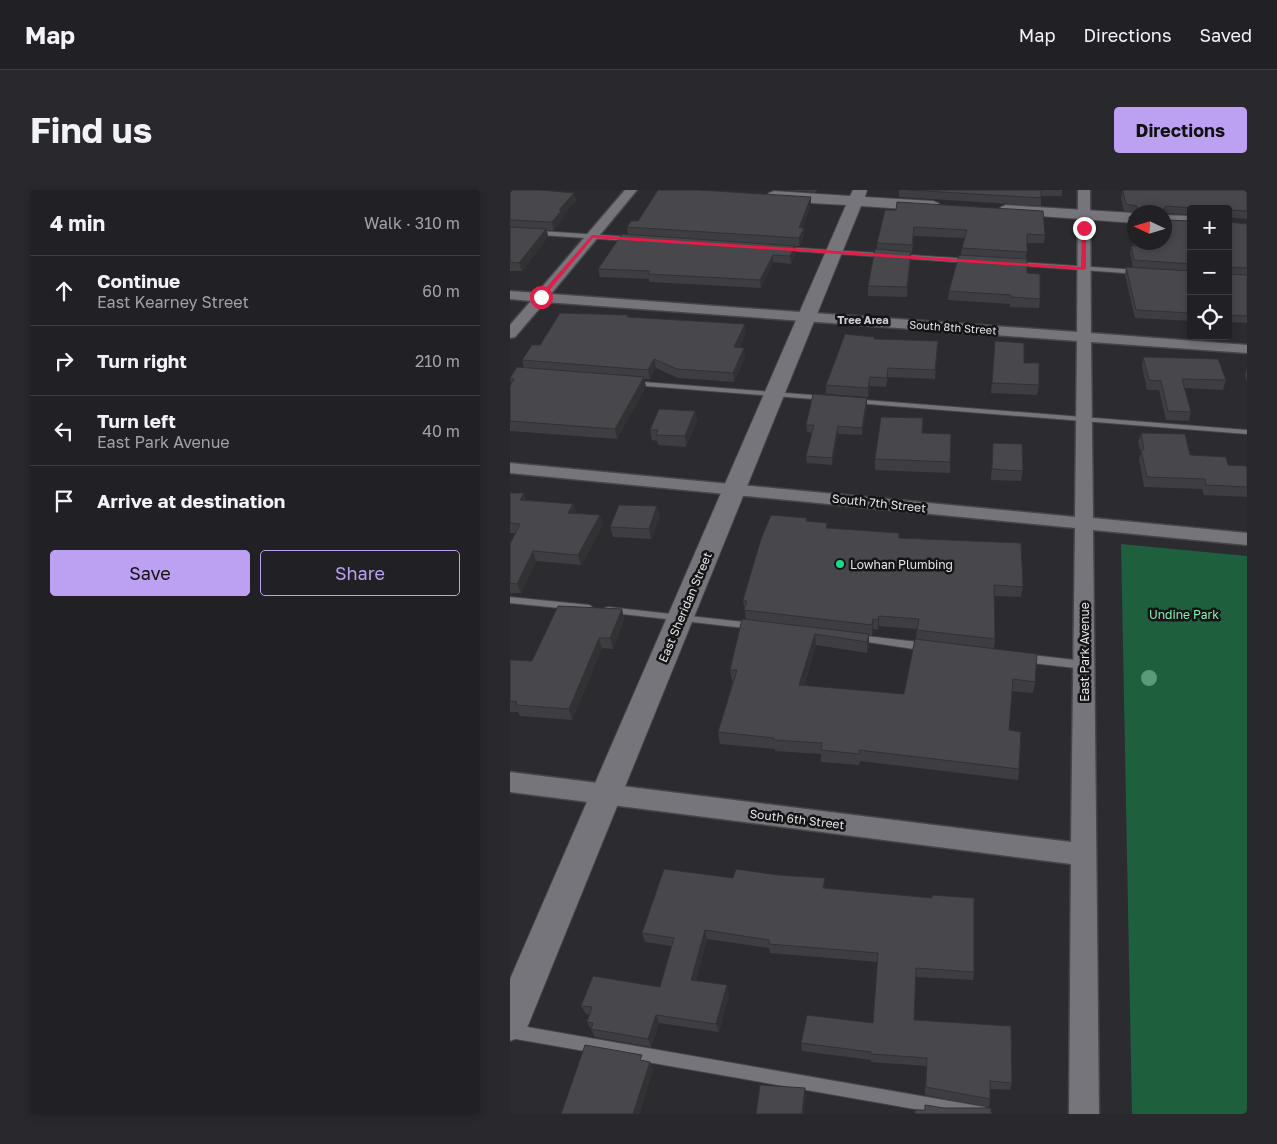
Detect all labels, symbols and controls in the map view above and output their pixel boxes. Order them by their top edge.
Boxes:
text: Map [25,20,75,49]
text: Map [1019,24,1055,46]
text: Directions [1083,24,1171,46]
text: Saved [1199,24,1252,46]
button: Directions [1114,107,1247,153]
text: Find us [30,109,152,151]
north arrow [1127,205,1172,250]
map controls [1187,205,1232,340]
button: + [1187,205,1232,250]
text: 4 min [50,210,105,236]
text: Walk · 310 m [364,213,460,233]
route end [1073,217,1096,240]
button: − [1187,250,1232,295]
text: Continue [97,269,180,292]
icon: ahead [50,277,78,305]
text: 60 m [422,281,460,301]
route start [530,286,553,309]
text: East Kearney Street [97,292,249,312]
button: locate [1187,295,1232,340]
district label: Tree Area [837,313,889,326]
street label: South 8th Street [909,317,997,337]
icon: right [50,347,78,375]
text: Turn right [97,349,187,372]
text: 210 m [415,351,460,371]
text: Turn left [97,409,176,432]
icon: left [50,417,78,445]
text: 40 m [422,421,460,441]
text: East Park Avenue [97,432,230,452]
icon: arrive [50,487,78,515]
text: Arrive at destination [97,489,285,512]
street label: South 7th Street [831,491,927,515]
button: Save [50,550,250,596]
button: Share [260,550,460,596]
street label: East Sheridan Street [655,550,715,664]
place label: Lowhan Plumbing [850,557,953,572]
marker: Lowhan Plumbing [834,558,846,570]
street label: East Park Avenue [1077,602,1092,702]
park label: Undine Park [1149,607,1219,622]
street label: South 6th Street [749,806,845,832]

